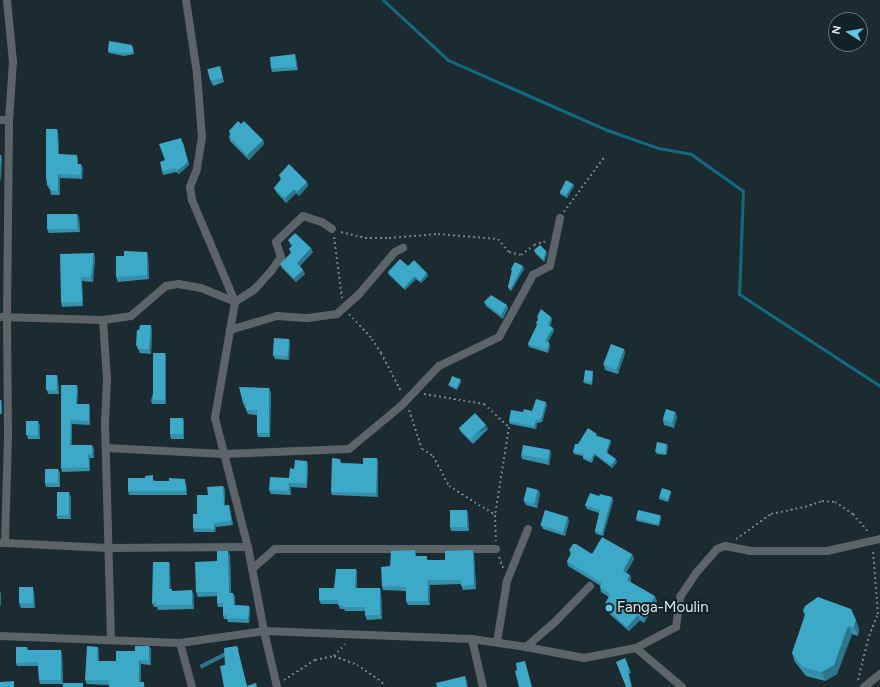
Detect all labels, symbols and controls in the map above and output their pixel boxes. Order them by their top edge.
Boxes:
north arrow [828,12,868,52]
text: N [830,24,844,35]
place label: Fanga-Moulin [617,599,709,617]
marker: Fanga-Moulin [604,603,614,613]

